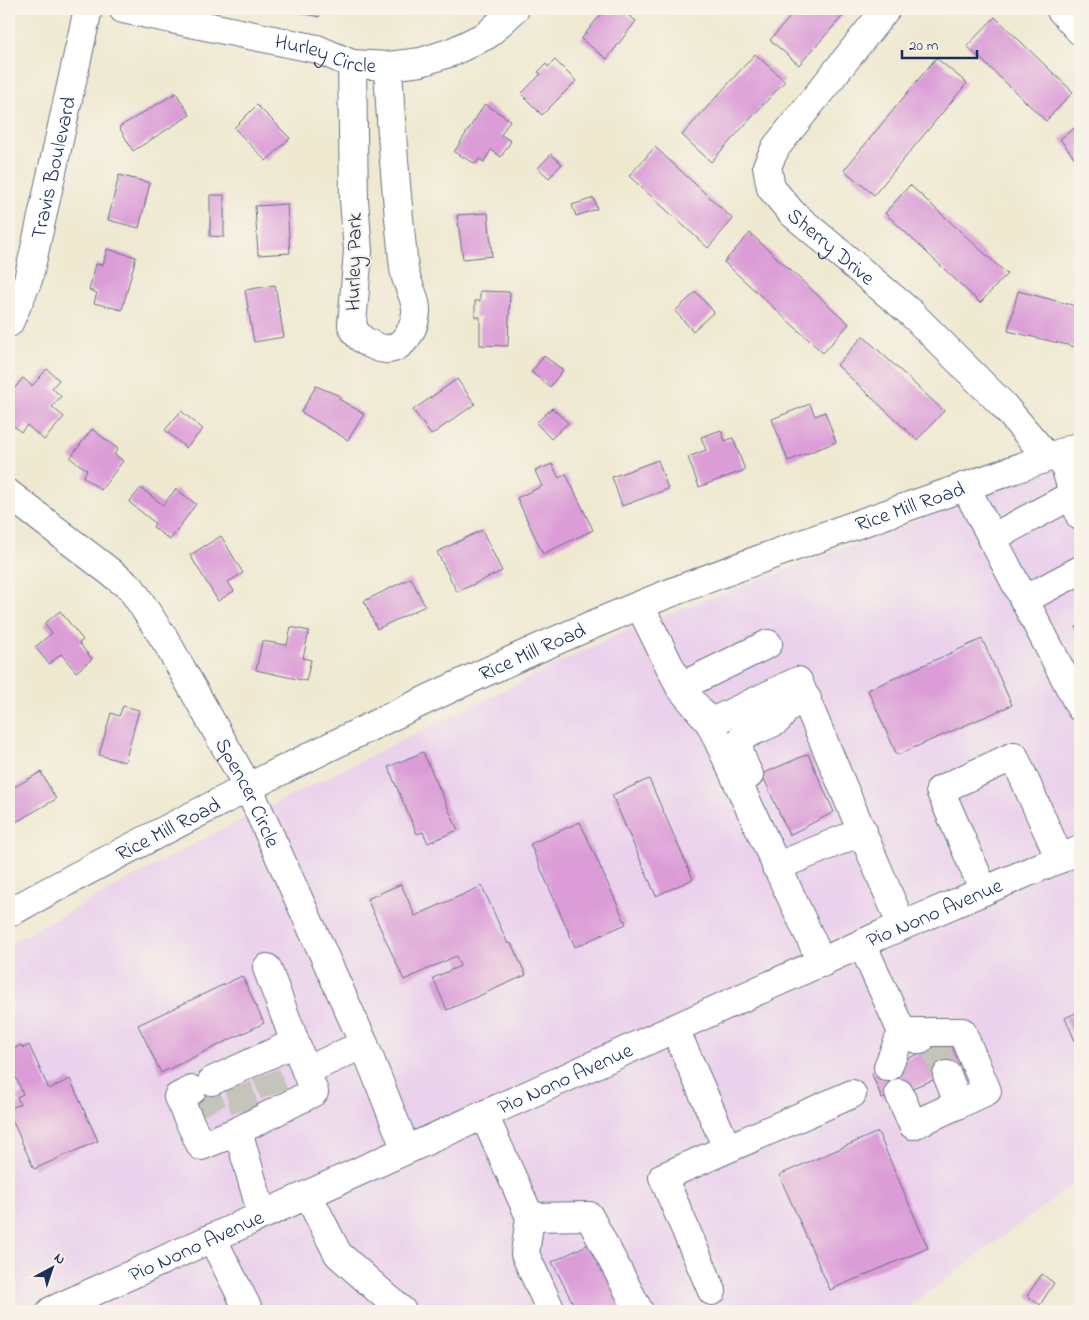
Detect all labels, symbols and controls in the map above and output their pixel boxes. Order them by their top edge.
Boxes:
street label: Hurley Circle [272,28,377,82]
scale bar [902,28,976,60]
text: 20 m [909,35,939,57]
street label: Travis Boulevard [24,94,85,242]
street label: Sherry Drive [780,202,881,294]
street label: Hurley Park [339,212,373,312]
street label: Rice Mill Road [852,475,969,541]
street label: Rice Mill Road [475,616,591,690]
street label: Spencer Circle [206,733,287,853]
street label: Rice Mill Road [111,791,227,870]
street label: Pio Nono Avenue [862,872,1008,957]
street label: Pio Nono Avenue [493,1036,638,1124]
street label: Pio Nono Avenue [124,1203,270,1291]
north arrow [28,1242,78,1292]
text: N [49,1248,70,1270]

